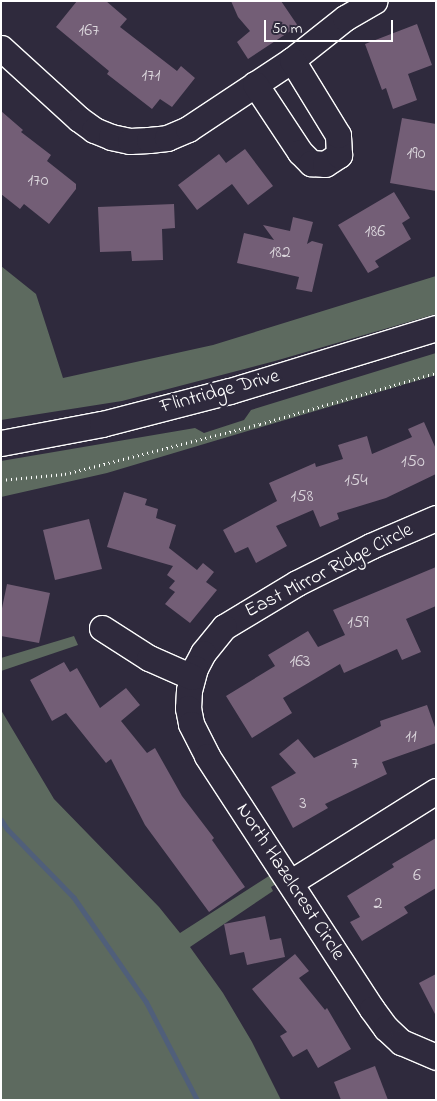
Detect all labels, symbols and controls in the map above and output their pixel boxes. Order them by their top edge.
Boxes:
scale bar [267,10,396,42]
text: 50 m [272,18,302,40]
house number: 167 [78,20,100,42]
house number: 171 [142,65,160,87]
house number: 190 [407,143,425,165]
house number: 170 [28,170,48,192]
house number: 186 [365,221,385,243]
house number: 182 [269,242,291,264]
street label: Flintridge Drive [158,365,282,419]
house number: 150 [401,451,425,473]
house number: 154 [344,470,368,492]
house number: 158 [291,486,313,508]
street label: East Mirror Ridge Circle [241,518,417,624]
house number: 159 [347,612,369,634]
house number: 163 [289,651,311,673]
house number: 11 [405,726,417,748]
house number: 7 [351,753,359,775]
house number: 3 [299,793,307,815]
street label: North Hazelcrest Circle [230,799,350,965]
house number: 6 [413,865,421,887]
house number: 2 [374,893,382,915]

